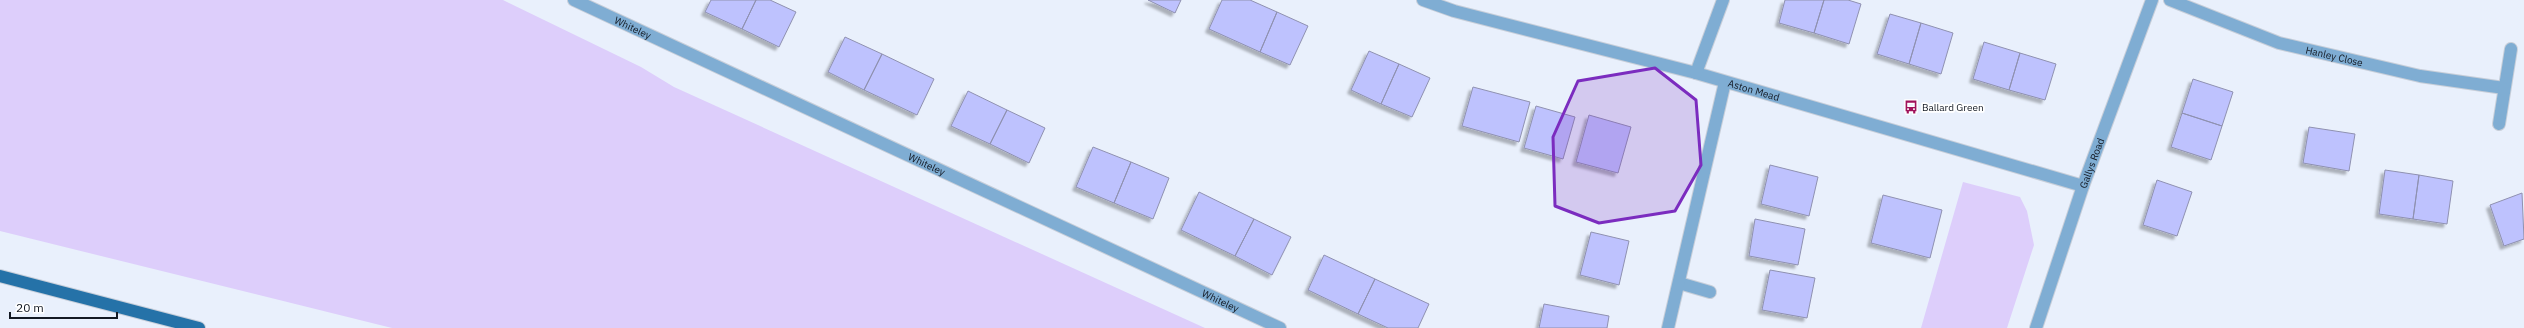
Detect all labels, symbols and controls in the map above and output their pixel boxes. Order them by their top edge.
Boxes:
street label: Whiteley [612,13,653,42]
street label: Hanley Close [2304,43,2365,69]
street label: Aston Mead [1727,76,1781,104]
bus stop icon: Ballard Green [1903,99,1919,115]
place label: Ballard Green [1922,101,1984,114]
street label: Gallys Road [2076,136,2107,190]
street label: Whiteley [906,150,947,178]
street label: Whiteley [1200,286,1241,315]
scale bar [10,294,117,320]
text: 20 m [16,300,44,315]

